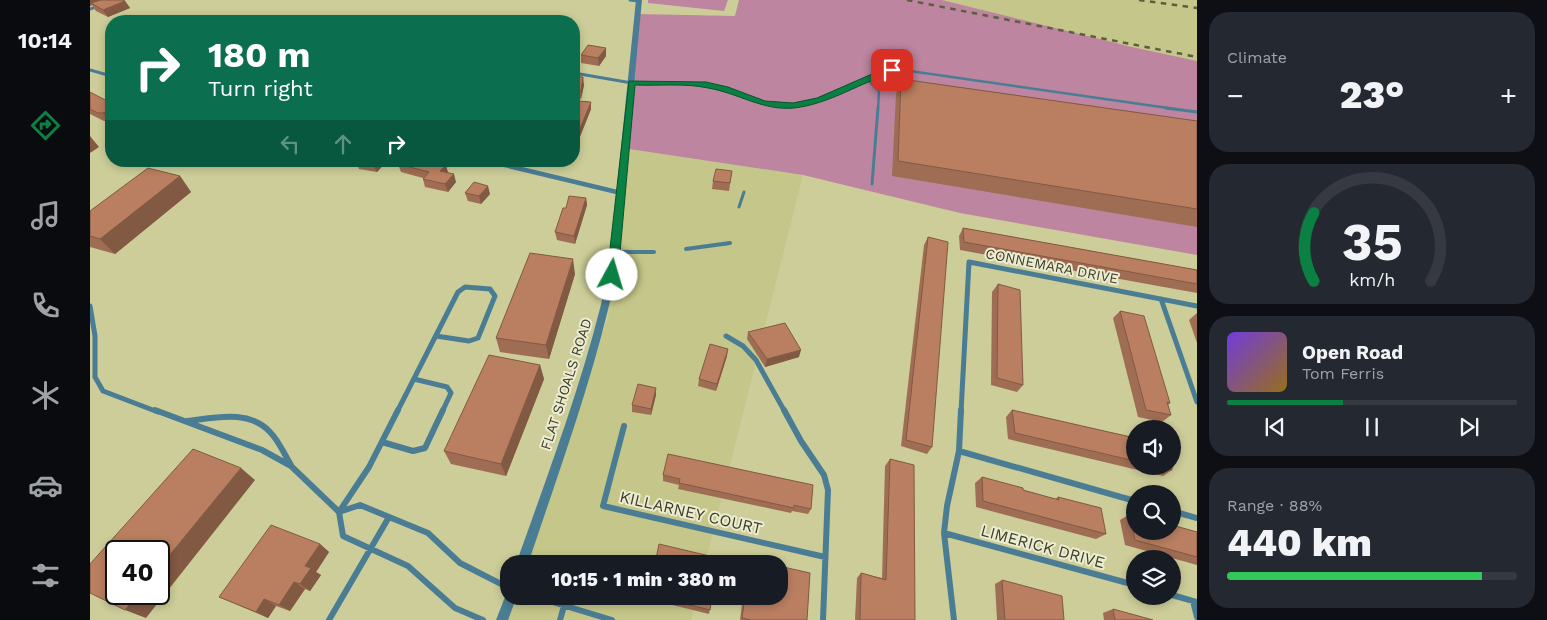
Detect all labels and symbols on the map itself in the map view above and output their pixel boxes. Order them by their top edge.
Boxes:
pin [871,49,913,91]
street label: CONNEMARA DRIVE [984,245,1120,287]
position arrow [585,248,637,300]
street label: FLAT SHOALS ROAD [537,316,595,452]
street label: KILLARNEY COURT [618,487,764,538]
street label: LIMERICK DRIVE [979,521,1107,572]
speed limit sign: 40 [105,540,170,605]

